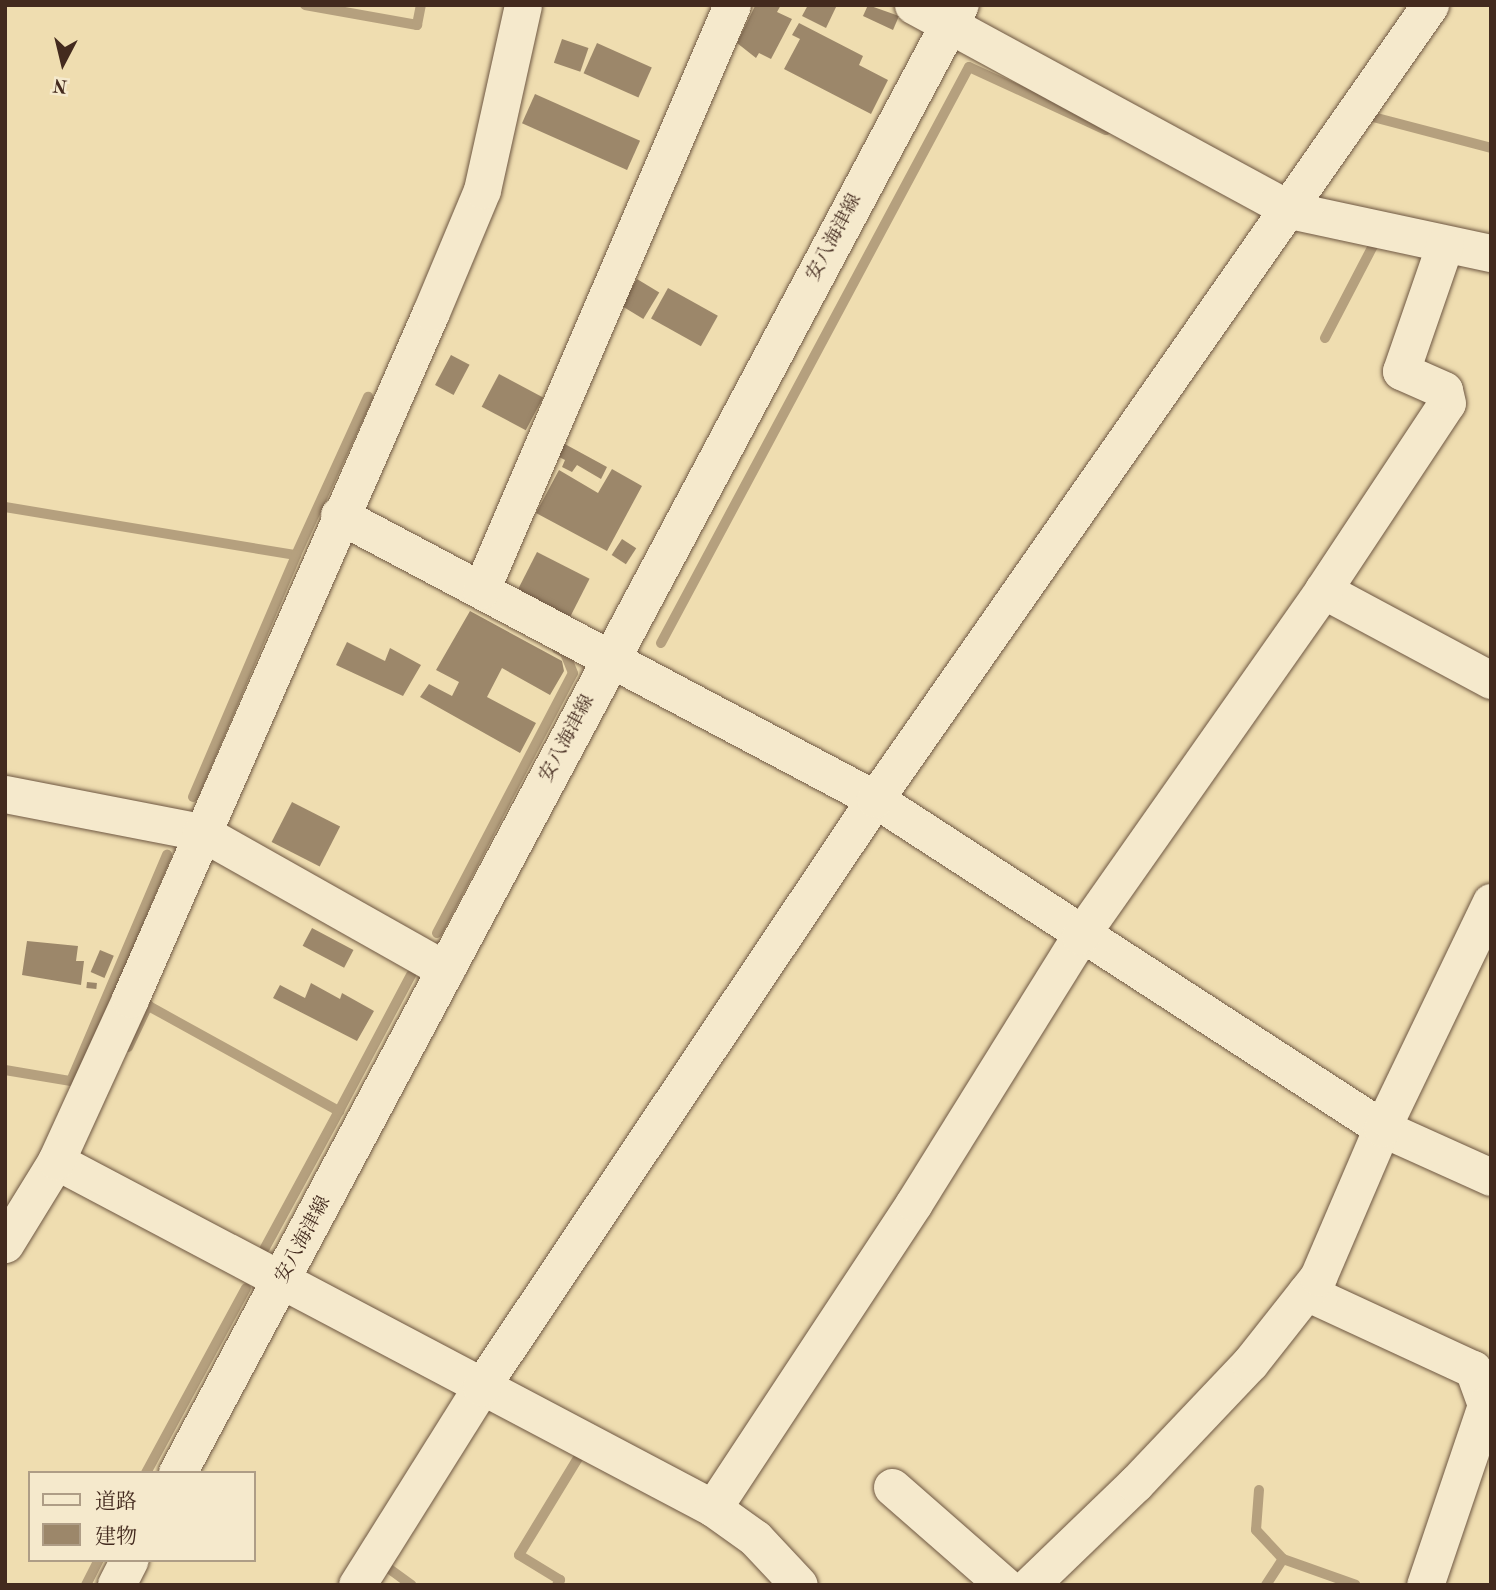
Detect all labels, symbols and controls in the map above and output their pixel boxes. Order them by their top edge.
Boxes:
north arrow [28,28,98,98]
text: N [52,74,69,95]
street label: 安八海津線 [803,191,867,285]
street label: 安八海津線 [536,692,600,786]
street label: 安八海津線 [272,1193,336,1287]
legend [28,1471,256,1562]
text: 道路 [95,1492,137,1513]
text: 建物 [95,1527,137,1548]

